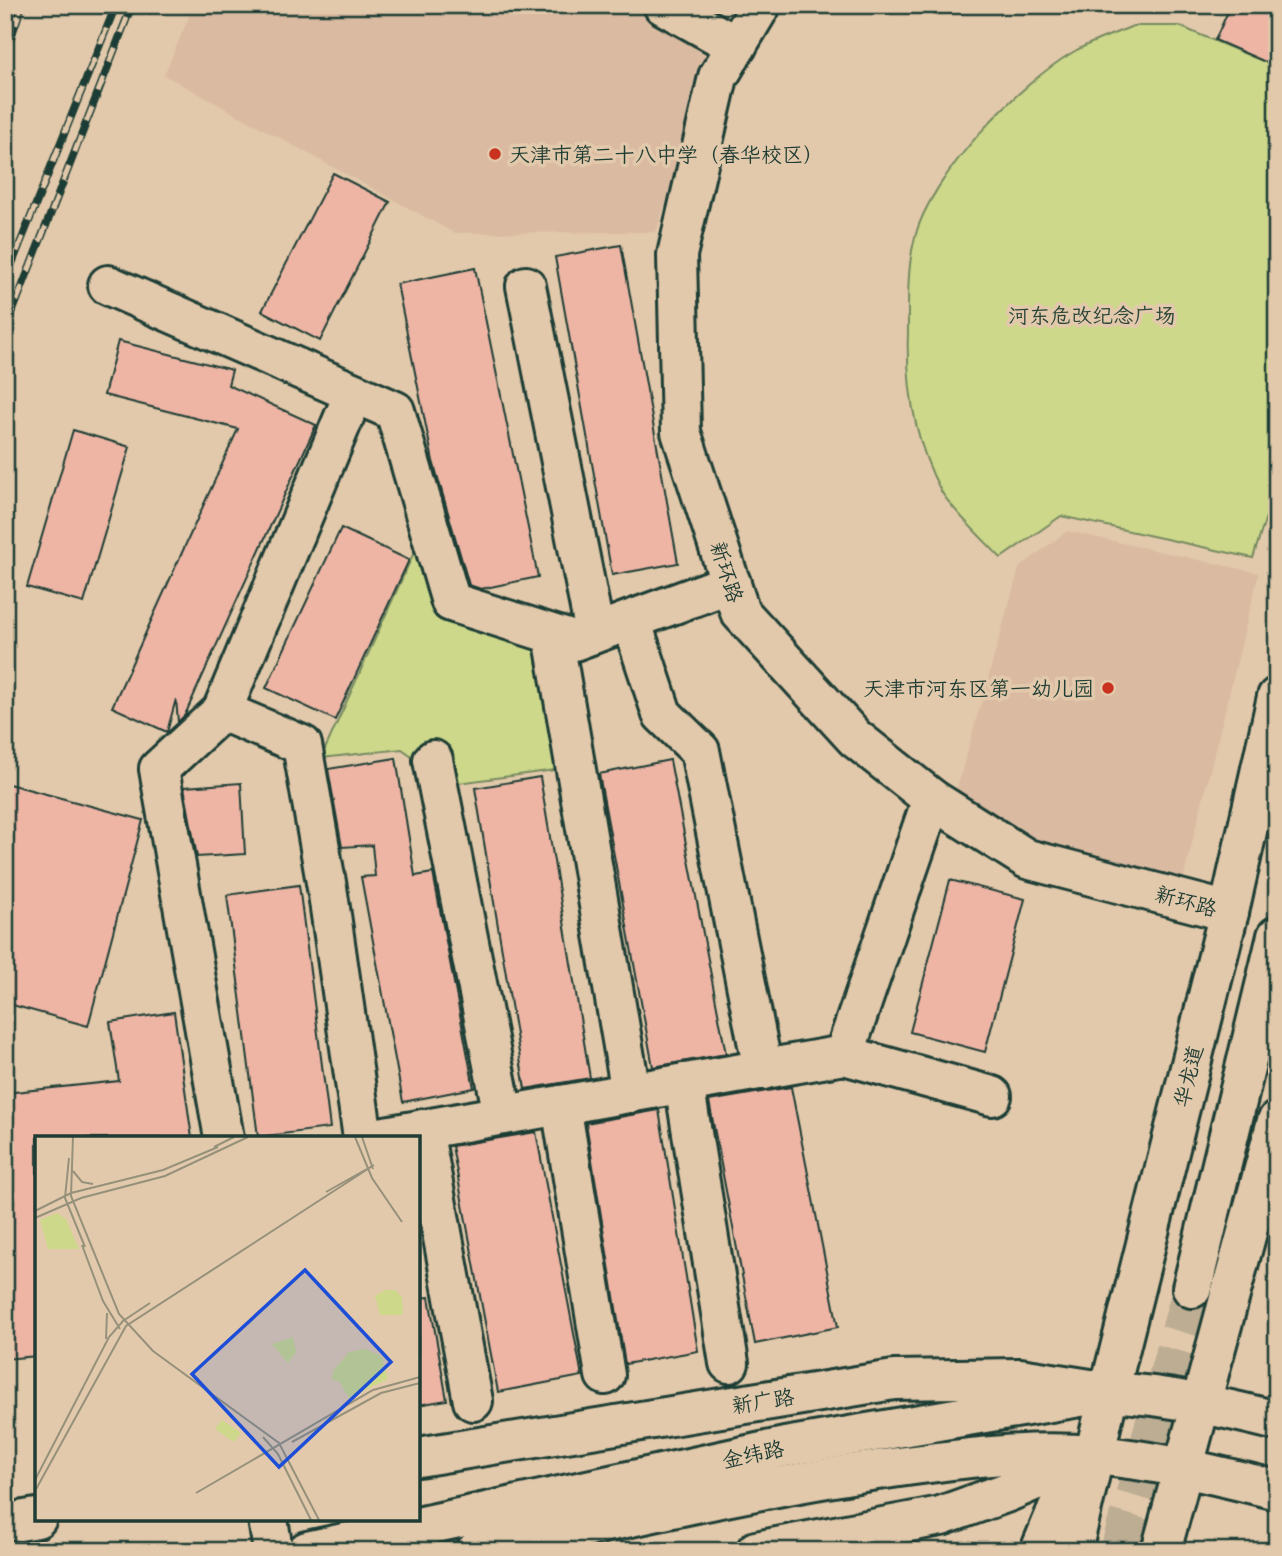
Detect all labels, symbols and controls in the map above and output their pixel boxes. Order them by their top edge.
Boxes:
place label: 天津市第二十八中学（春华校区） [509,141,824,168]
marker: 天津市第二十八中学（春华校区） [487,146,503,162]
park label: 河东危改纪念广场 [1008,302,1176,329]
street label: 新环路 [704,538,750,606]
place label: 天津市河东区第一幼儿园 [863,675,1094,702]
marker: 天津市河东区第一幼儿园 [1100,680,1116,696]
street label: 新环路 [1152,880,1220,922]
street label: 华龙道 [1167,1042,1209,1110]
inset map [35,1136,420,1521]
street label: 新广路 [730,1383,796,1419]
street label: 金纬路 [719,1434,787,1474]

